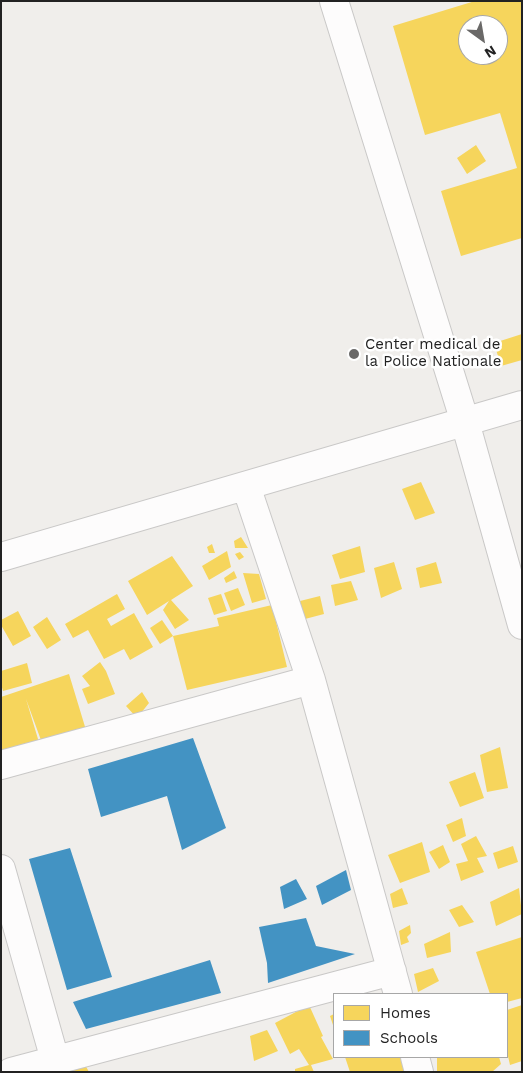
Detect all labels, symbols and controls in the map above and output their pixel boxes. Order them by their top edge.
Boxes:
north arrow [458,15,508,65]
text: N [482,42,499,61]
place label: Center medical de la Police Nationale [365,336,501,371]
marker: Center medical de la Police Nationale [347,347,361,361]
legend [333,993,508,1058]
text: Homes [380,1004,431,1022]
text: Schools [380,1029,438,1047]

